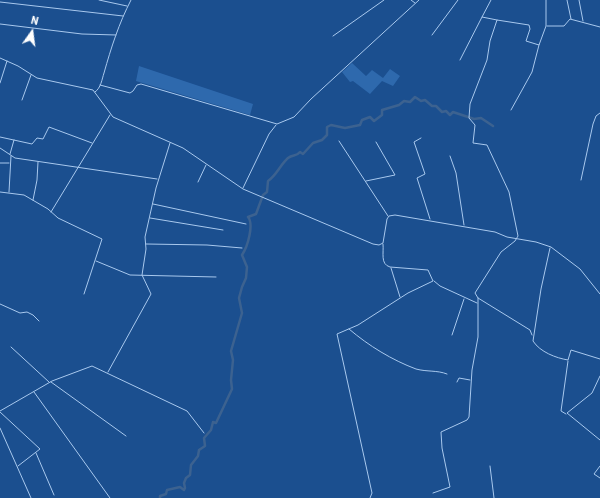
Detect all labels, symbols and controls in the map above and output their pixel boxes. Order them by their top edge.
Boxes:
north arrow [12,12,52,52]
text: N [30,13,40,27]

